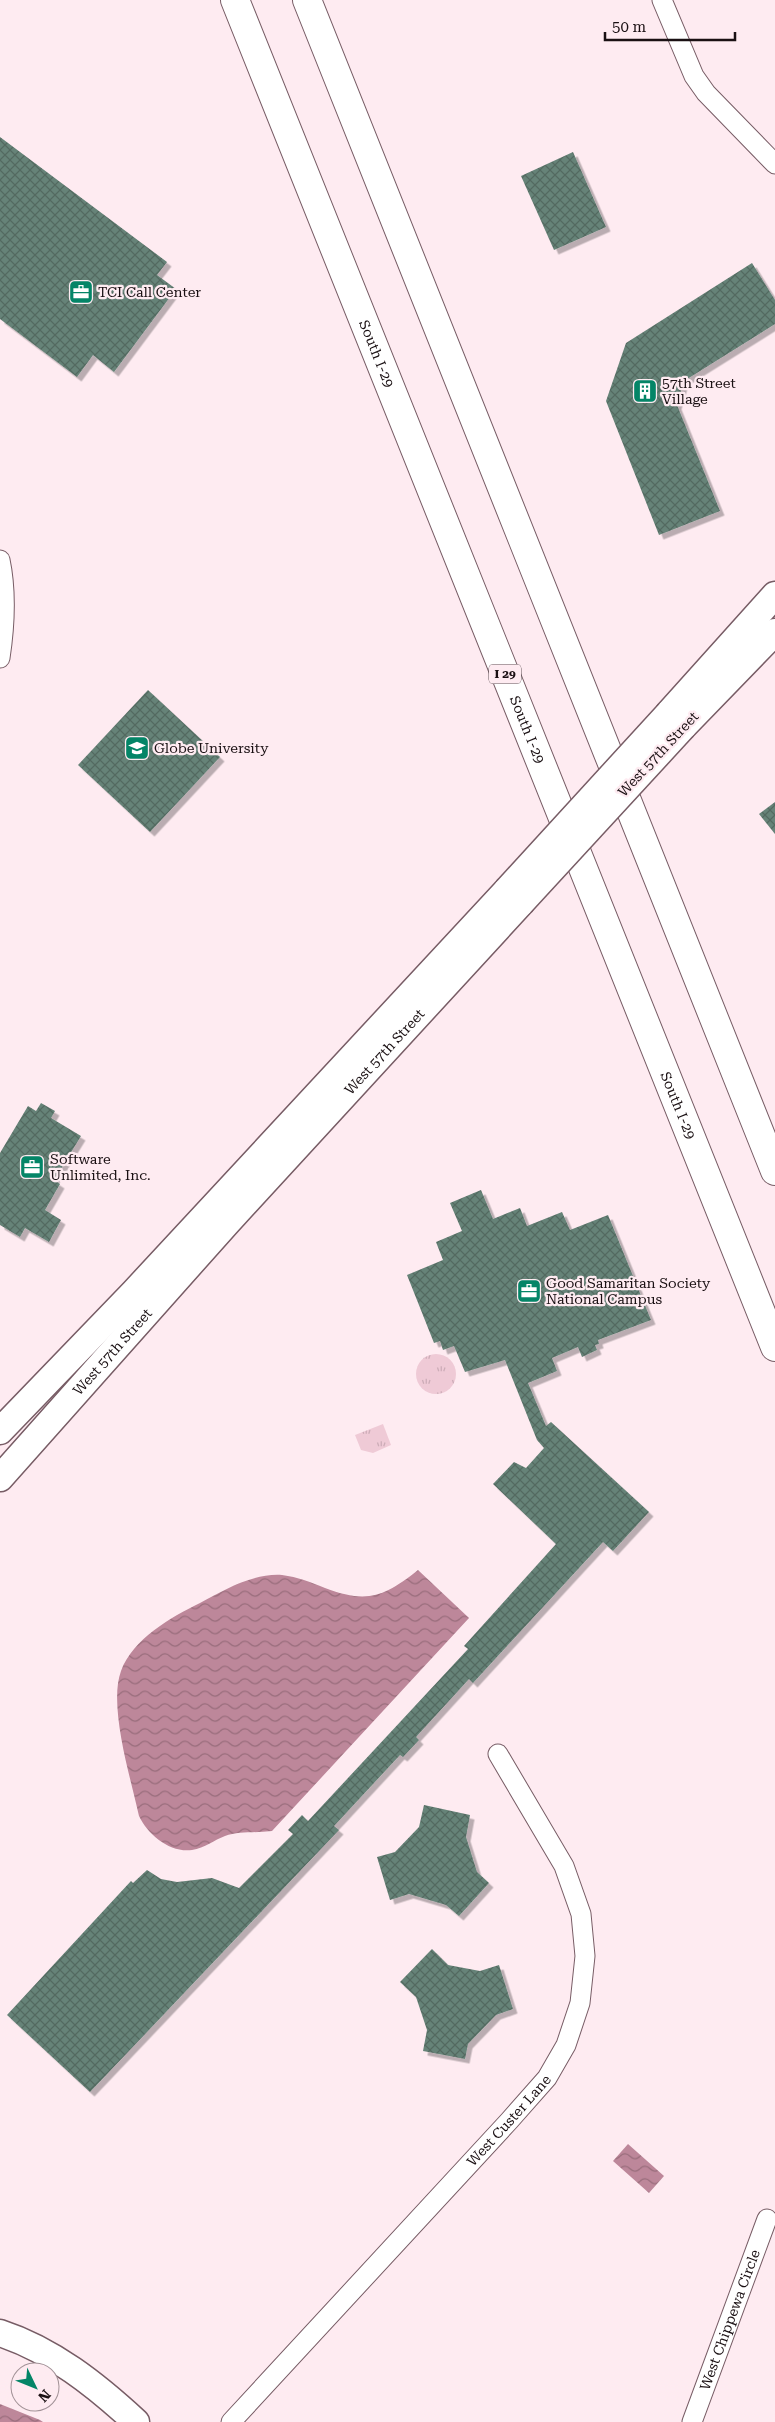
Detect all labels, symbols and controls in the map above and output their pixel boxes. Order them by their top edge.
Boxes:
scale bar [605,10,735,42]
text: 50 m [612,18,647,36]
office icon: TCI Call Center [68,279,94,305]
place label: TCI Call Center [98,284,201,300]
street label: South I-29 [356,318,398,390]
place label: 57th Street Village [662,375,736,407]
building icon: 57th Street Village [632,378,658,404]
road number: I 29 [489,664,521,684]
street label: South I-29 [507,694,548,766]
street label: West 57th Street [615,708,701,800]
school or university icon: Globe University [124,735,150,761]
place label: Globe University [154,740,269,756]
street label: West 57th Street [341,1006,428,1098]
street label: South I-29 [657,1069,699,1142]
place label: Software Unlimited, Inc. [50,1151,151,1183]
office icon: Software Unlimited, Inc. [19,1154,45,1180]
place label: Good Samaritan Society National Campus [546,1275,711,1307]
office icon: Good Samaritan Society National Campus [516,1278,542,1304]
street label: West 57th Street [70,1305,155,1398]
street label: West Custer Lane [463,2071,554,2169]
street label: West Chippewa Circle [696,2247,763,2392]
north arrow [10,2362,60,2412]
text: N [35,2386,54,2405]

